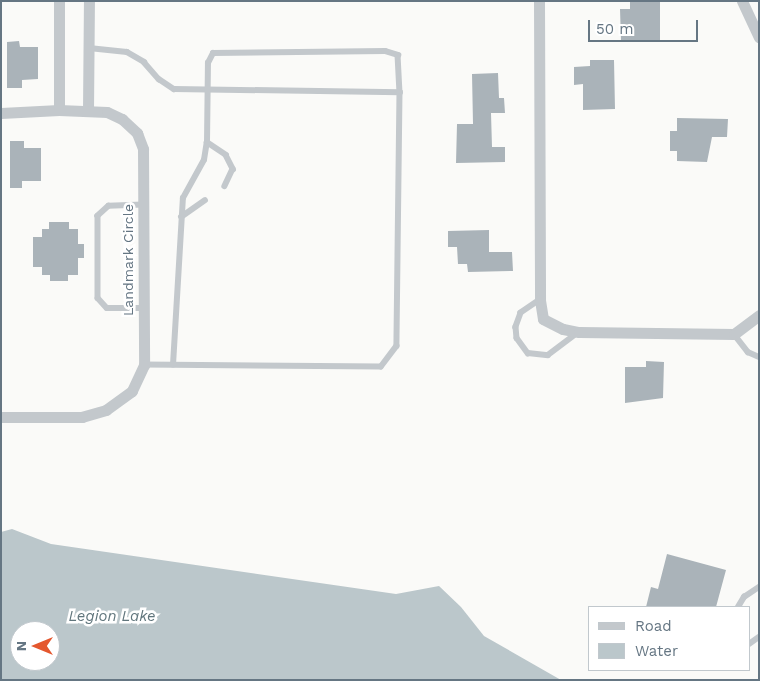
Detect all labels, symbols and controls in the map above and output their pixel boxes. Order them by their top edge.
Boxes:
scale bar [590,10,700,42]
text: 50 m [596,20,633,38]
street label: Landmark Circle [120,204,136,316]
legend [588,606,750,671]
water label: Legion Lake [68,608,156,626]
text: Road [635,617,672,635]
north arrow [10,621,60,671]
text: N [13,641,29,651]
text: Water [635,642,678,660]

